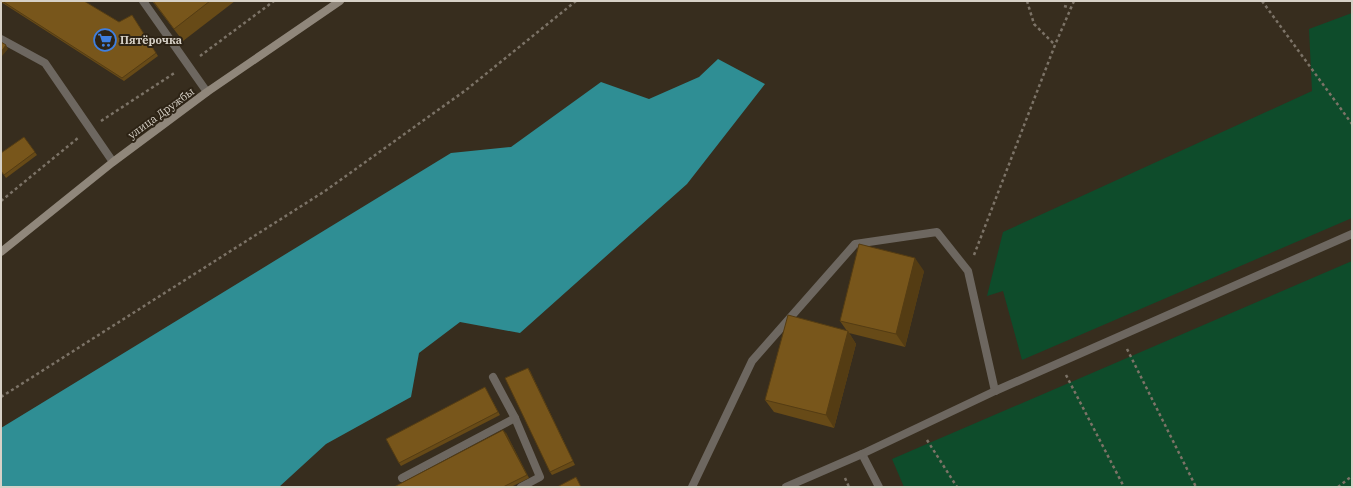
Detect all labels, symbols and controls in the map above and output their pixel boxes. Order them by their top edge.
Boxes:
supermarket icon: Пятёрочка [92,27,118,53]
place label: Пятёрочка [120,33,182,47]
street label: улица Дружбы [125,84,197,142]

